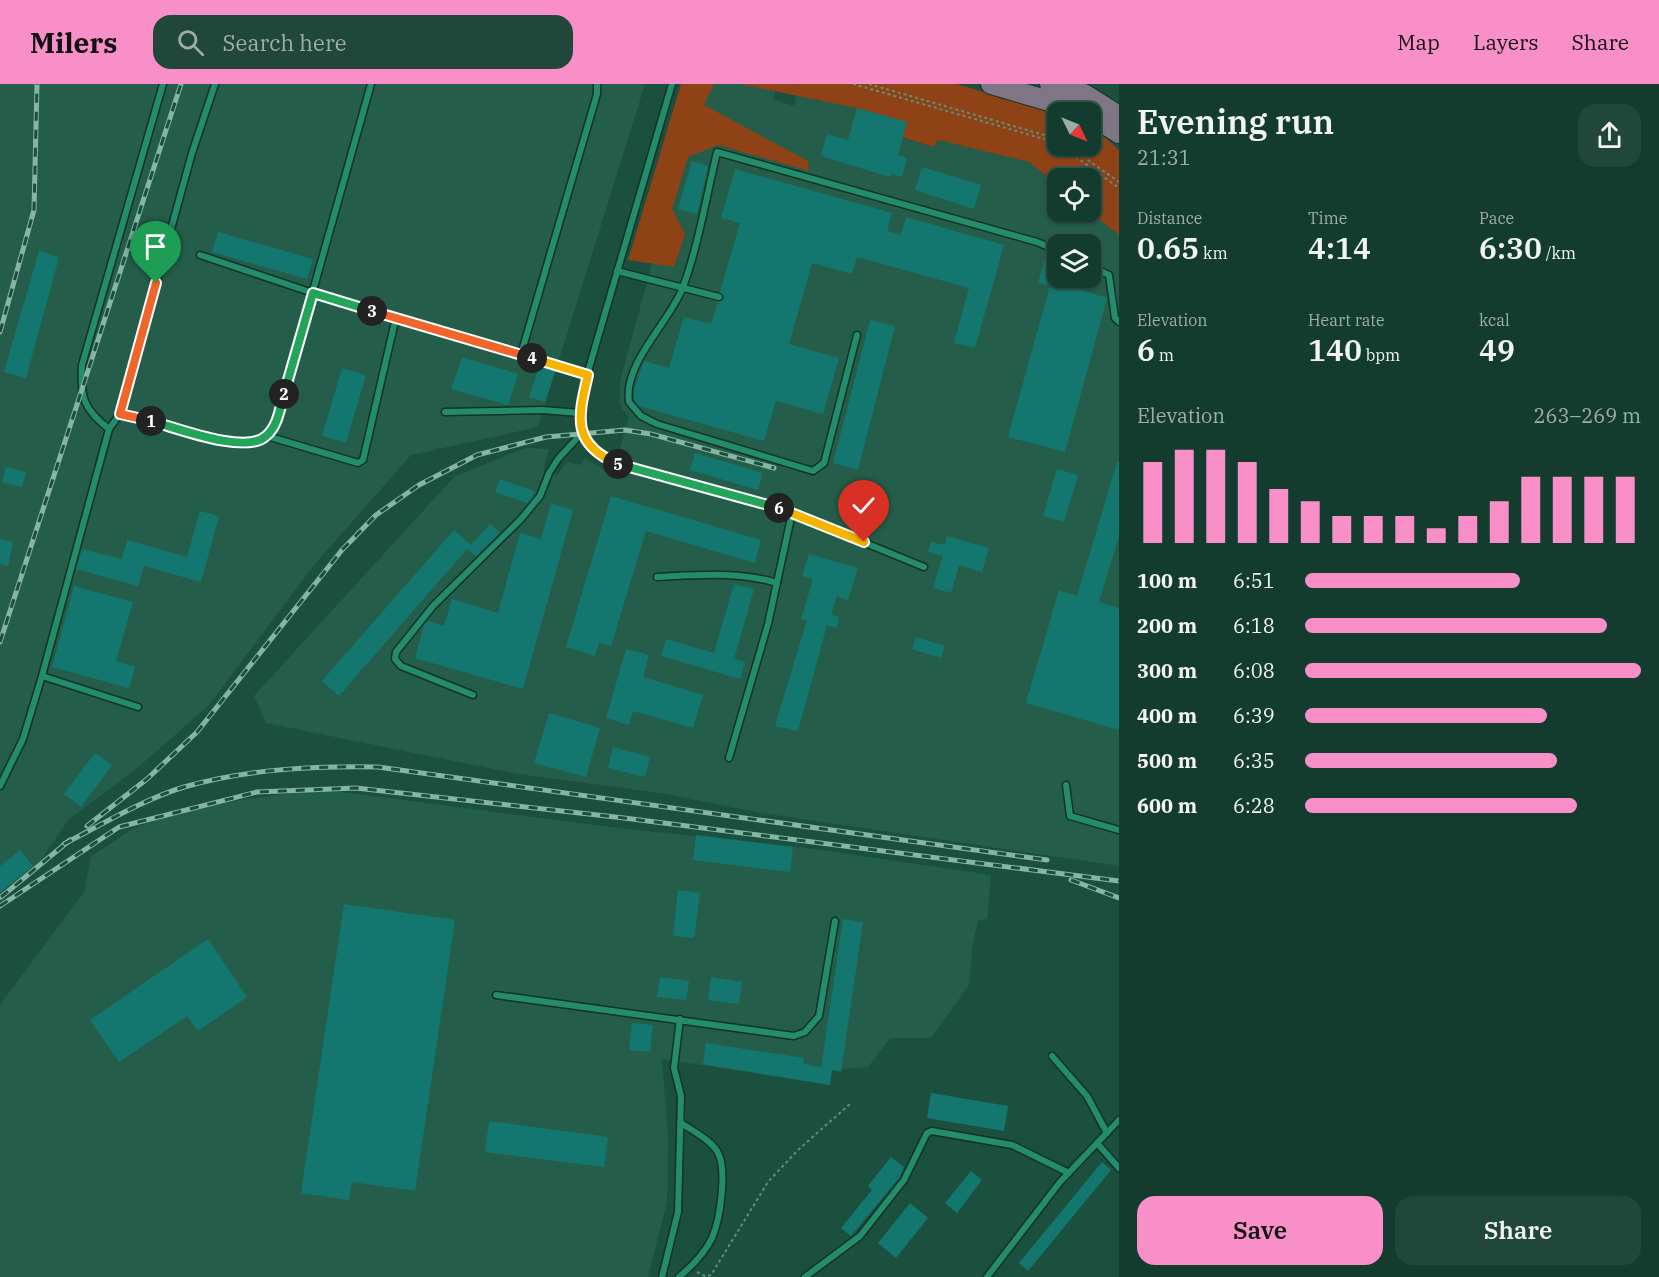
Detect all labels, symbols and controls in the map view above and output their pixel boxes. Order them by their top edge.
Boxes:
search box [153,15,573,69]
text: Milers [30,24,117,61]
icon: search [174,26,207,59]
text: Search here [222,28,346,57]
text: Map [1397,28,1440,56]
text: Layers [1473,28,1539,56]
text: Share [1572,28,1629,56]
text: Evening run [1137,100,1334,143]
north arrow [1047,102,1101,156]
map controls [1047,102,1101,288]
button: share [1578,104,1641,167]
text: 21:31 [1137,144,1191,171]
button: locate [1047,168,1101,222]
text: Distance [1137,208,1202,228]
text: Time [1308,208,1347,228]
text: Pace [1479,208,1514,228]
pin [130,221,181,283]
text: 0.65 [1137,228,1199,267]
text: 4:14 [1308,228,1371,267]
text: 6:30 [1479,228,1542,267]
icon: arrive [139,230,172,263]
button: layers [1047,234,1101,288]
text: km [1199,243,1228,263]
text: /km [1542,243,1576,263]
pin: 3 [357,296,387,326]
text: 3 [367,301,377,321]
text: Elevation [1137,310,1207,330]
text: Heart rate [1308,310,1385,330]
text: kcal [1479,310,1510,330]
text: 6 [1137,330,1155,369]
text: 140 [1308,330,1362,369]
text: 49 [1479,330,1515,369]
pin: 4 [517,343,547,373]
text: m [1155,345,1174,365]
text: bpm [1362,345,1400,365]
text: 4 [527,348,537,368]
pin: 2 [269,379,299,409]
text: 2 [279,384,289,404]
text: Elevation [1137,402,1225,429]
text: 263–269 m [1534,402,1641,429]
pin: 1 [136,406,166,436]
text: 1 [146,411,156,431]
pin: 5 [603,449,633,479]
text: 5 [613,454,623,474]
pin [838,480,889,542]
icon: check [847,489,880,522]
pin: 6 [764,493,794,523]
text: 6 [774,498,784,518]
text: 100 m [1137,567,1197,594]
text: 6:51 [1233,567,1275,594]
text: 200 m [1137,612,1197,639]
text: 6:18 [1233,612,1275,639]
text: 300 m [1137,657,1197,684]
text: 6:08 [1233,657,1275,684]
text: 400 m [1137,702,1197,729]
text: 6:39 [1233,702,1275,729]
text: 500 m [1137,747,1197,774]
text: 6:35 [1233,747,1275,774]
text: 600 m [1137,792,1197,819]
text: 6:28 [1233,792,1275,819]
button: Save [1137,1196,1383,1265]
button: Share [1395,1196,1641,1265]

